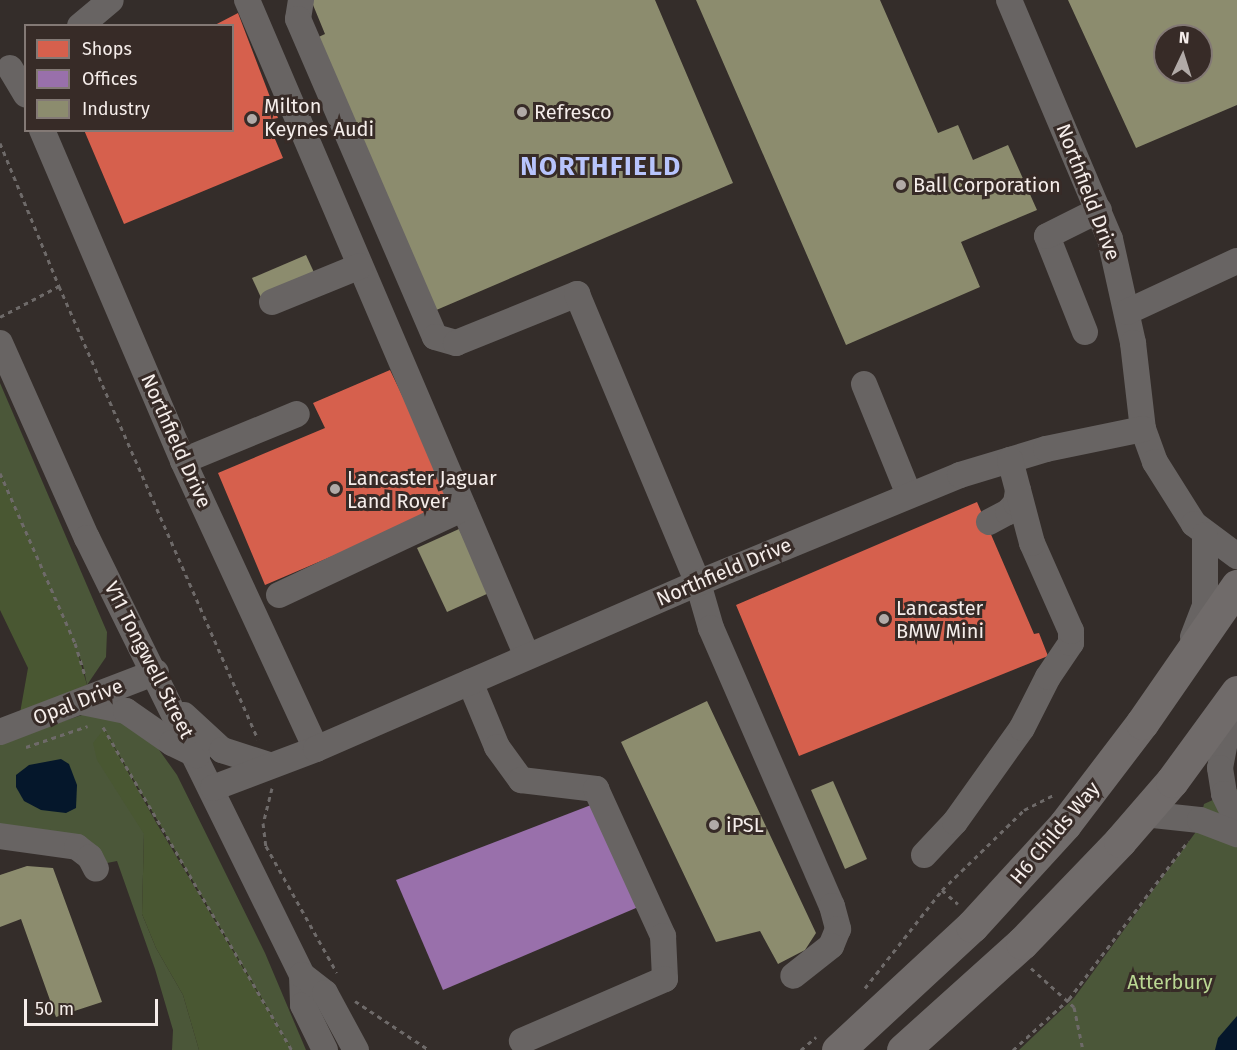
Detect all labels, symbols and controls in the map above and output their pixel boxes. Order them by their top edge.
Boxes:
legend [24,24,234,132]
north arrow [1153,24,1213,84]
text: N [1178,28,1190,47]
text: Shops [82,38,132,60]
text: Offices [82,68,137,90]
place label: Milton Keynes Audi [264,95,374,142]
text: Industry [82,98,150,120]
place label: Refresco [534,100,612,124]
marker: Refresco [515,105,529,119]
marker: Milton Keynes Audi [245,112,259,126]
street label: Northfield Drive [1051,120,1125,264]
district label: NORTHFIELD [520,151,682,183]
place label: Ball Corporation [913,173,1061,197]
marker: Ball Corporation [894,178,908,192]
street label: Northfield Drive [136,370,216,512]
place label: Lancaster Jaguar Land Rover [347,466,497,513]
marker: Lancaster Jaguar Land Rover [328,482,342,496]
street label: Northfield Drive [653,533,795,611]
street label: V11 Tongwell Street [99,578,199,742]
place label: Lancaster BMW Mini [896,596,984,643]
marker: Lancaster BMW Mini [877,612,891,626]
street label: Opal Drive [30,674,126,730]
street label: H6 Childs Way [1005,777,1105,889]
place label: iPSL [726,813,764,837]
marker: iPSL [707,818,721,832]
park label: Atterbury [1127,970,1213,994]
scale bar [27,987,160,1025]
text: 50 m [35,998,74,1020]

